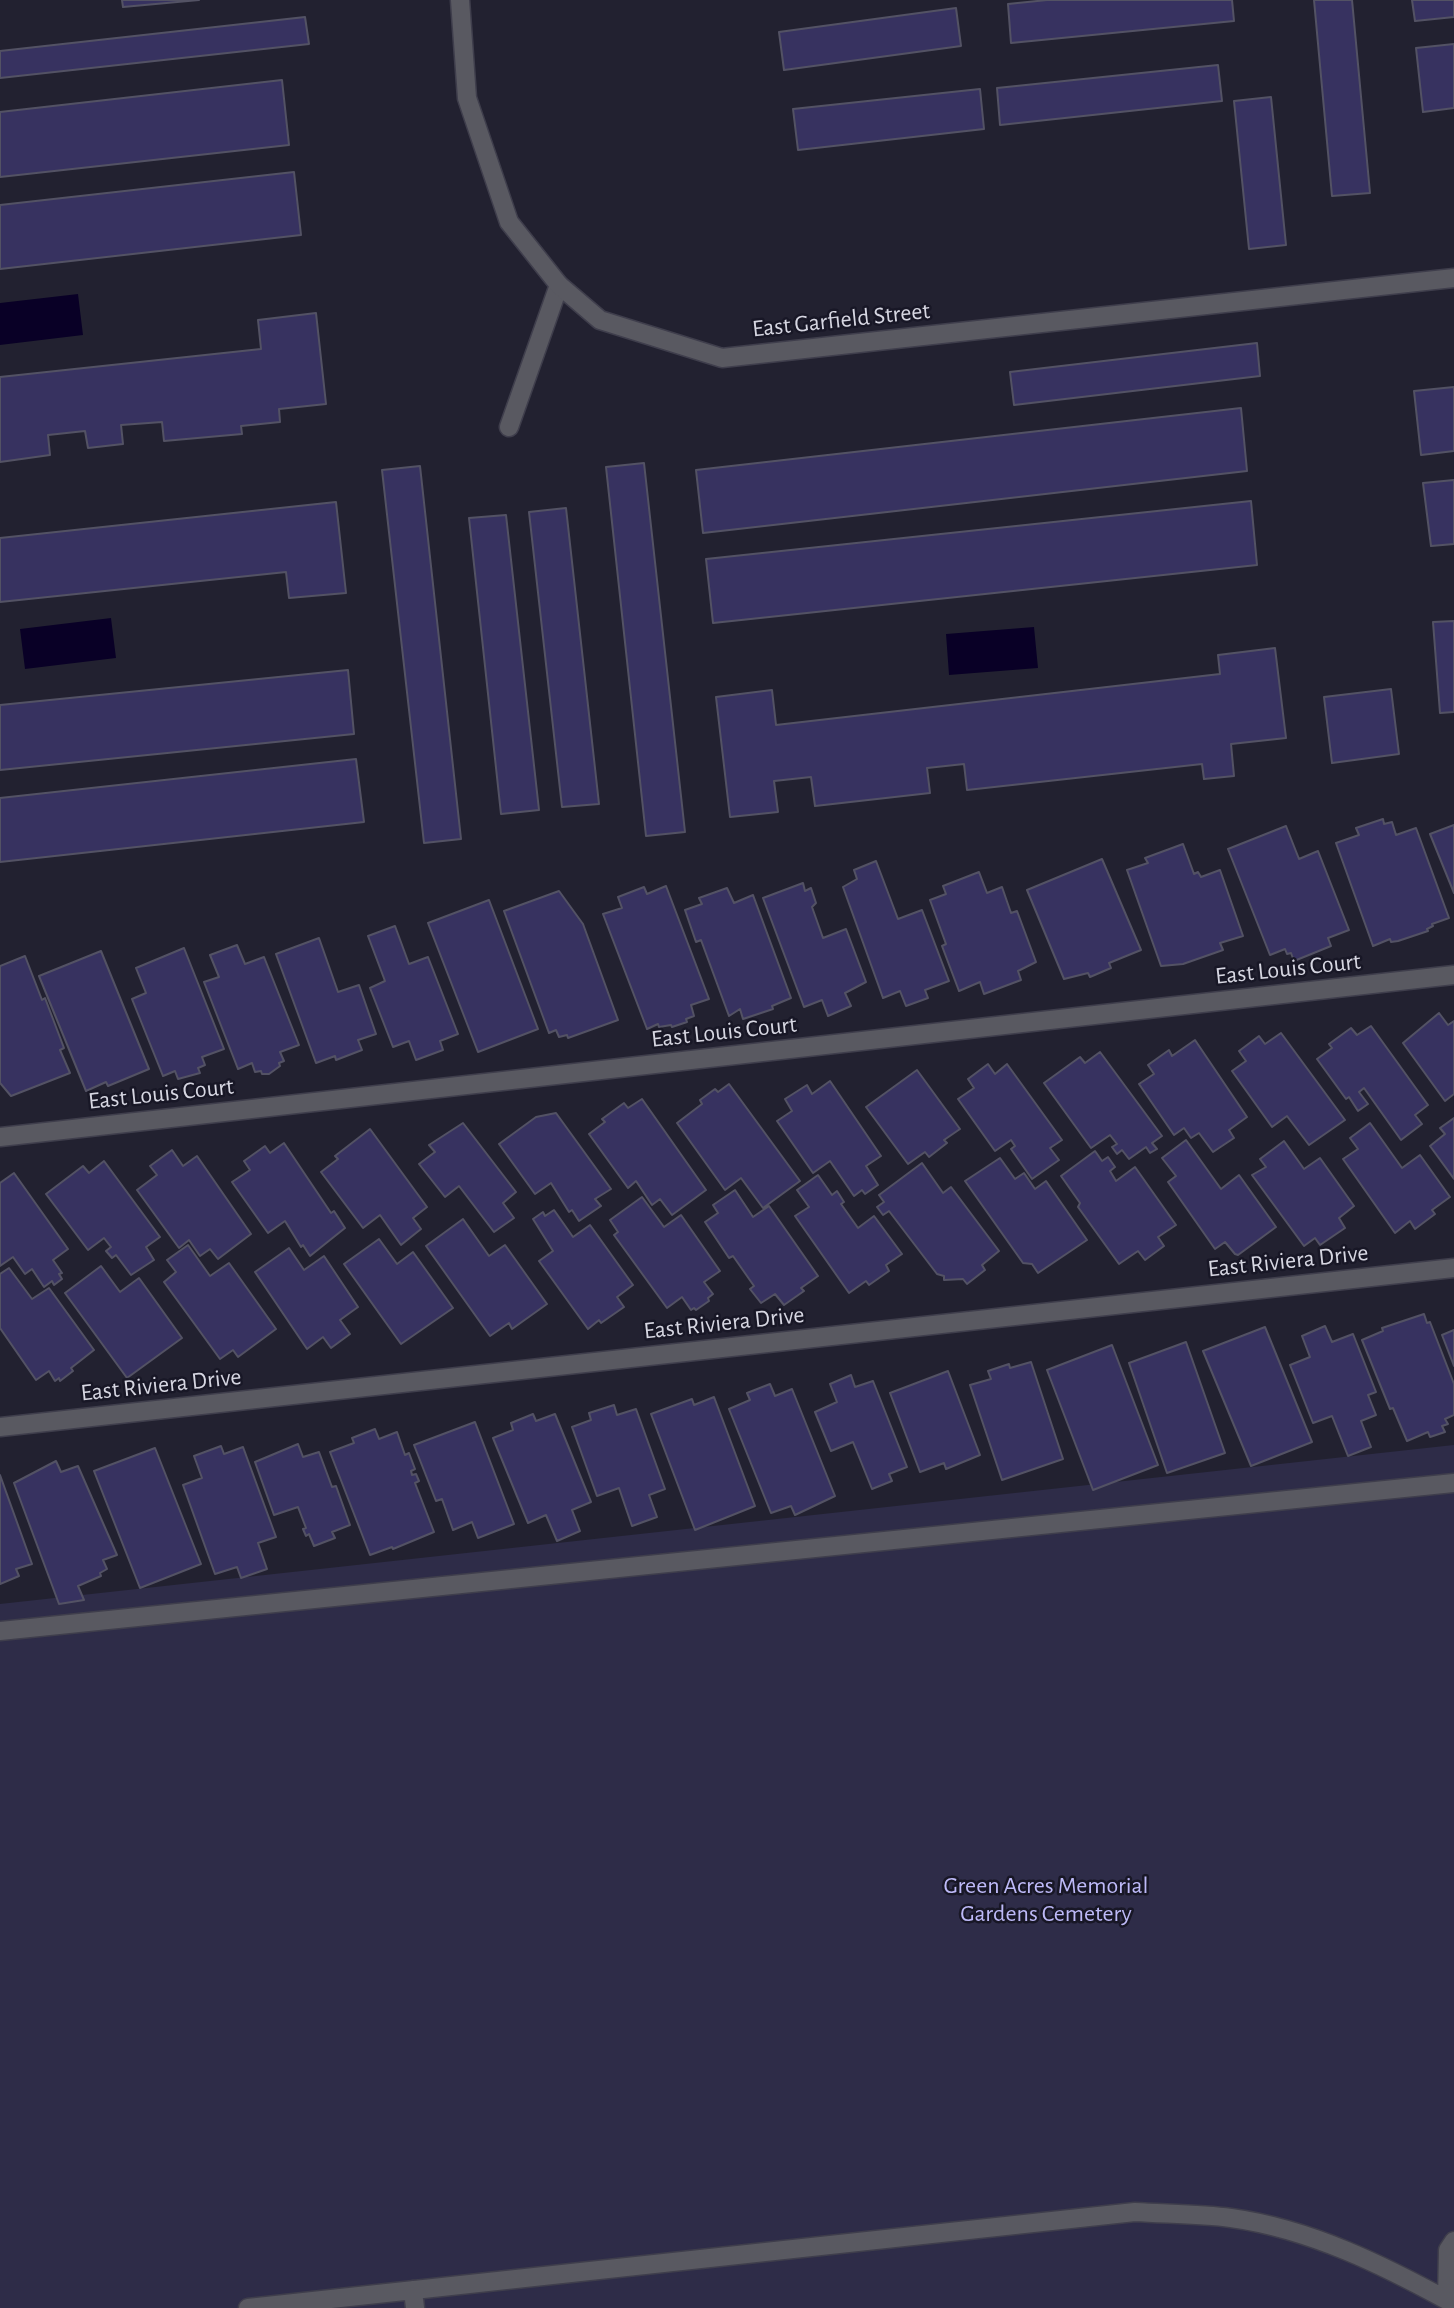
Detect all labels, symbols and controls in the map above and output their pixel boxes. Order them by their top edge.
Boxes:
street label: East Garfield Street [751,296,931,344]
street label: East Louis Court [1214,947,1362,991]
street label: East Louis Court [650,1010,798,1054]
street label: East Louis Court [87,1072,235,1116]
street label: East Riviera Drive [1206,1238,1370,1284]
street label: East Riviera Drive [642,1300,806,1346]
street label: East Riviera Drive [79,1362,243,1408]
park label: Green Acres Memorial Gardens Cemetery [943,1872,1149,1928]

